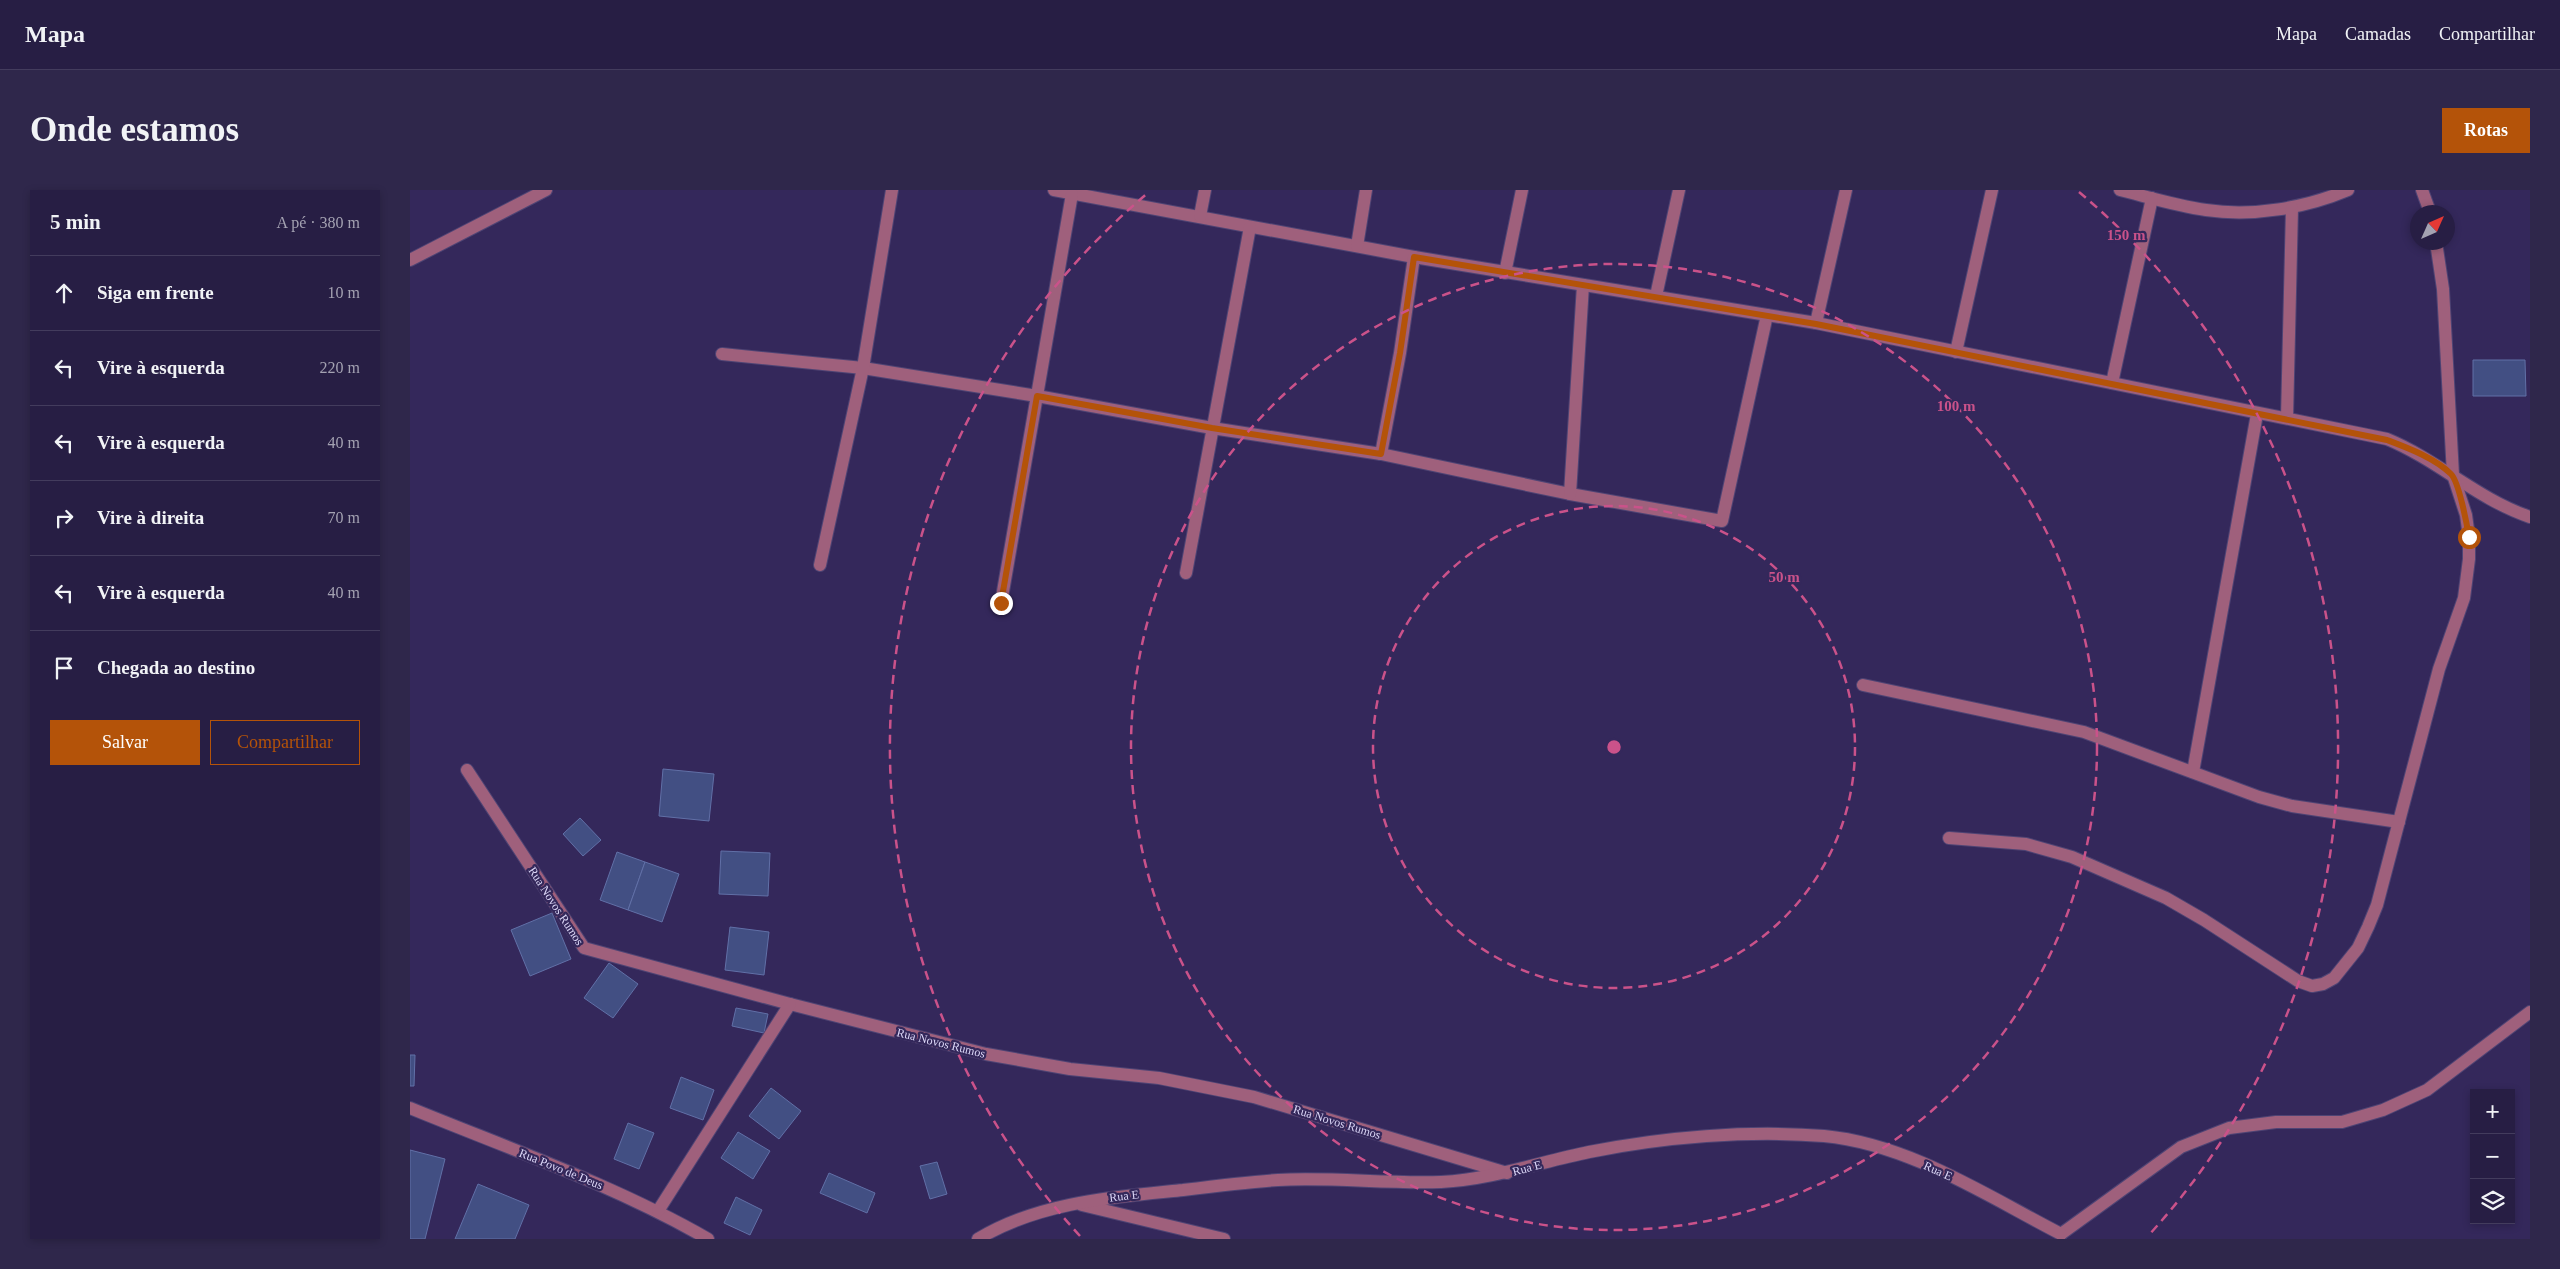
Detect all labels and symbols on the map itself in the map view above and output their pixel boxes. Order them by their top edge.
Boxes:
north arrow [2410,205,2455,250]
text: 150 m [2107,227,2146,243]
text: 100 m [1937,398,1976,414]
route start [2458,526,2481,549]
text: 50 m [1768,569,1800,585]
route end [990,592,1013,615]
centre of rings [1605,738,1623,756]
street label: Rua Novos Rumos [525,864,587,948]
street label: Rua Novos Rumos [895,1025,987,1061]
street label: Rua Novos Rumos [1292,1102,1383,1142]
street label: Rua Povo de Deus [517,1146,605,1192]
street label: Rua E [1511,1157,1543,1179]
street label: Rua E [1922,1159,1954,1183]
street label: Rua E [1108,1187,1140,1205]

